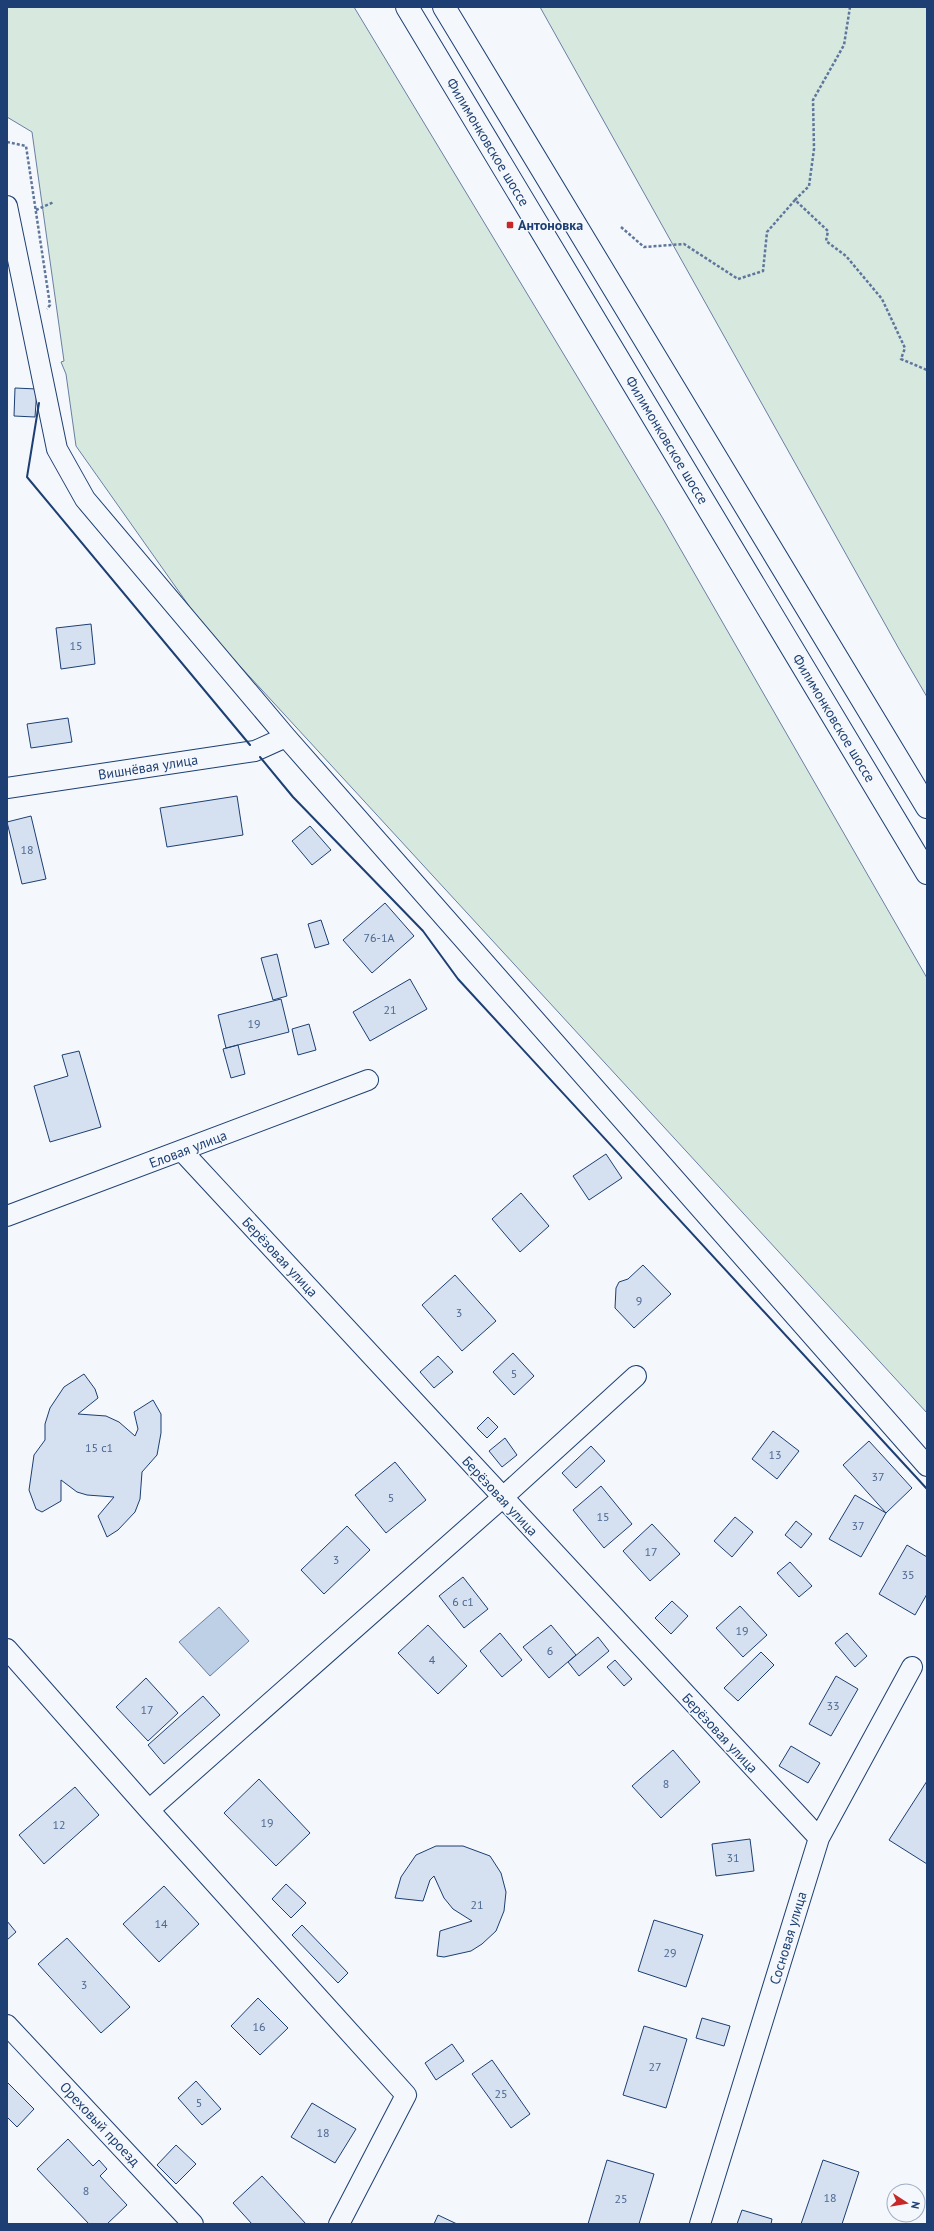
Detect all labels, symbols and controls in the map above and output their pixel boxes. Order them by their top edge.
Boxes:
street label: Филимонковское шоссе [443,75,533,209]
place label: Антоновка [518,216,583,234]
marker: Антоновка [505,220,515,230]
street label: Филимонковское шоссе [622,373,712,507]
house number: 15 [69,638,83,653]
street label: Филимонковское шоссе [789,651,879,785]
street label: Вишнёвая улица [97,750,199,784]
house number: 18 [20,842,34,857]
house number: 76-1А [364,930,394,945]
house number: 21 [383,1002,397,1017]
house number: 19 [247,1016,261,1031]
street label: Еловая улица [146,1126,230,1172]
street label: Берёзовая улица [238,1213,322,1301]
house number: 9 [636,1293,642,1308]
house number: 3 [456,1305,462,1320]
house number: 5 [511,1366,517,1381]
house number: 15 с1 [85,1440,113,1455]
house number: 13 [768,1447,782,1462]
street label: Берёзовая улица [458,1452,542,1540]
house number: 37 [871,1469,885,1484]
house number: 5 [388,1490,394,1505]
house number: 15 [596,1509,610,1524]
house number: 37 [851,1518,865,1533]
house number: 17 [644,1544,658,1559]
house number: 3 [333,1552,339,1567]
house number: 35 [901,1567,915,1582]
house number: 6 с1 [452,1594,474,1609]
house number: 19 [735,1623,749,1638]
house number: 6 [547,1643,553,1658]
house number: 4 [429,1652,436,1667]
street label: Берёзовая улица [678,1689,762,1777]
house number: 33 [826,1698,840,1713]
house number: 17 [140,1702,154,1717]
house number: 8 [663,1776,669,1791]
house number: 19 [260,1815,274,1830]
house number: 12 [52,1817,66,1832]
house number: 31 [726,1850,740,1865]
street label: Сосновая улица [765,1889,811,1987]
house number: 21 [470,1897,484,1912]
house number: 14 [154,1916,168,1931]
house number: 29 [663,1945,677,1960]
house number: 3 [81,1977,87,1992]
house number: 16 [252,2019,266,2034]
house number: 27 [648,2059,662,2074]
street label: Ореховый проезд [56,2078,144,2170]
house number: 25 [494,2086,508,2101]
house number: 5 [196,2095,202,2110]
house number: 18 [316,2125,330,2140]
house number: 8 [83,2183,89,2198]
north arrow [886,2183,926,2223]
house number: 18 [823,2190,837,2205]
house number: 25 [614,2191,628,2206]
text: N [908,2200,923,2210]

